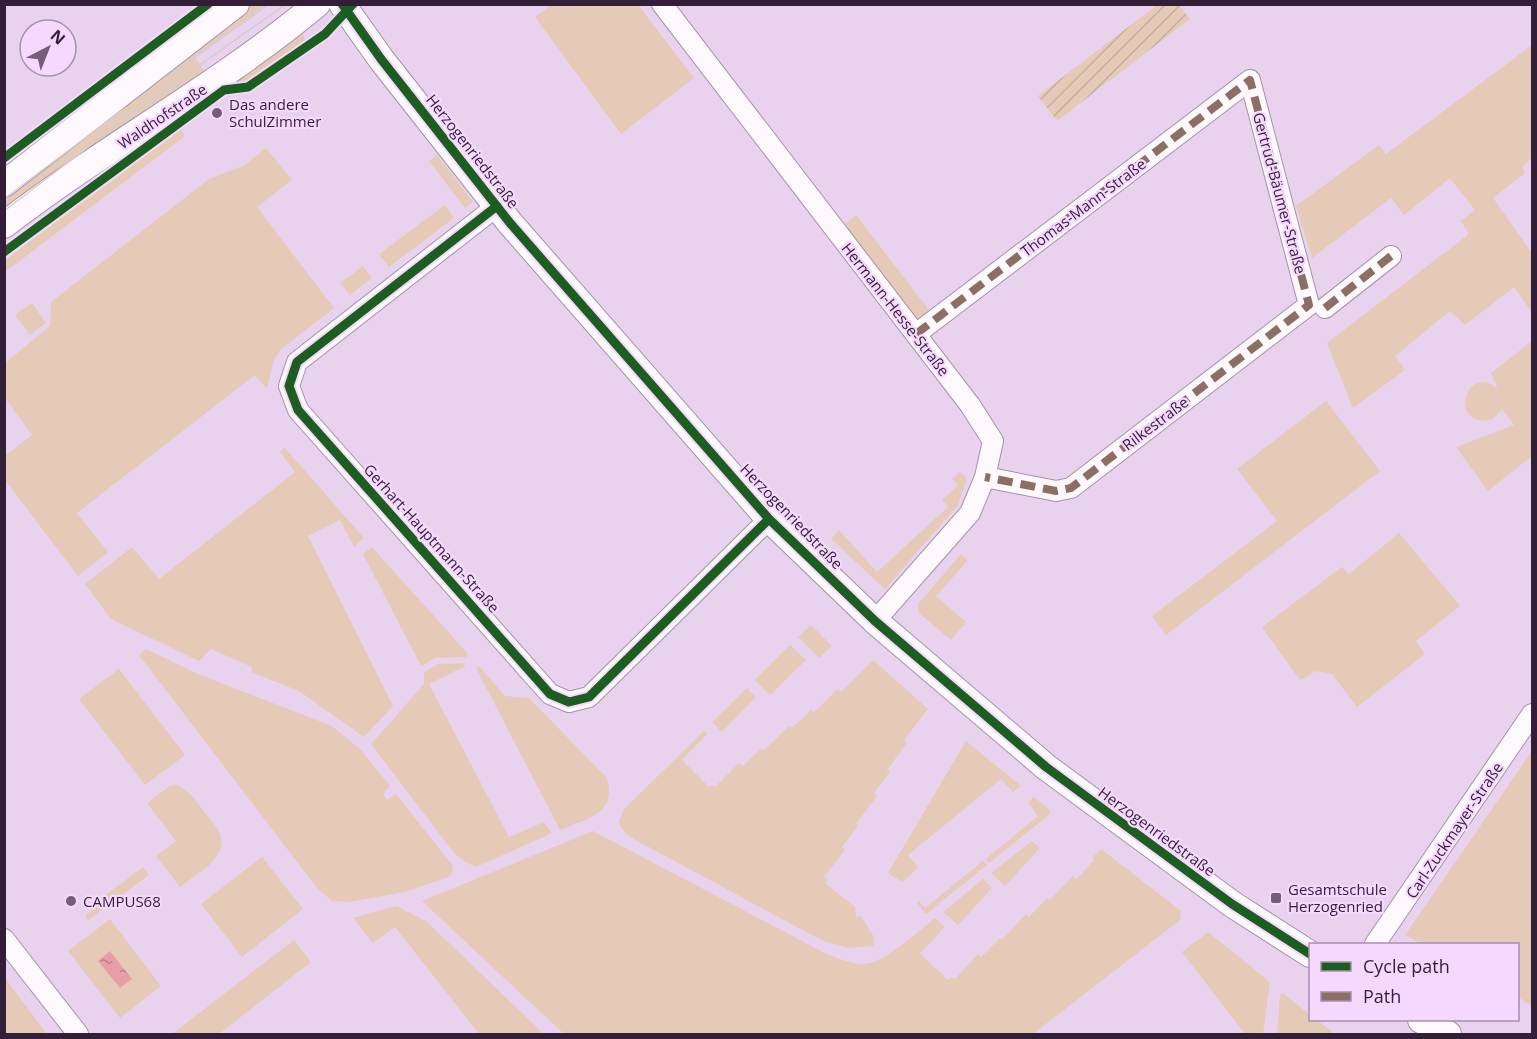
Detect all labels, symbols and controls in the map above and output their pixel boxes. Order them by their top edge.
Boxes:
north arrow [18,18,78,78]
text: N [46,24,70,49]
street label: Waldhofstraße [114,79,210,153]
street label: Herzogenriedstraße [422,90,524,212]
place label: Das andere SchulZimmer [229,94,321,131]
marker: Das andere SchulZimmer [210,106,224,120]
street label: Gertrud-Bäumer-Straße [1249,110,1311,276]
street label: Thomas-Mann-Straße [1016,153,1150,261]
street label: Hermann-Hesse-Straße [838,238,954,380]
street label: Rilkestraße [1118,392,1192,454]
street label: Gerhart-Hauptmann-Straße [360,459,504,617]
street label: Herzogenriedstraße [736,459,848,573]
street label: Carl-Zuckmayer-Straße [1401,758,1507,902]
street label: Herzogenriedstraße [1095,782,1219,880]
place label: Gesamtschule Herzogenried [1288,879,1387,916]
place label: CAMPUS68 [83,891,161,911]
marker: Gesamtschule Herzogenried [1269,891,1283,905]
marker: CAMPUS68 [64,894,78,908]
legend [1309,943,1519,1021]
text: Cycle path [1363,954,1450,978]
text: Path [1363,984,1401,1008]

